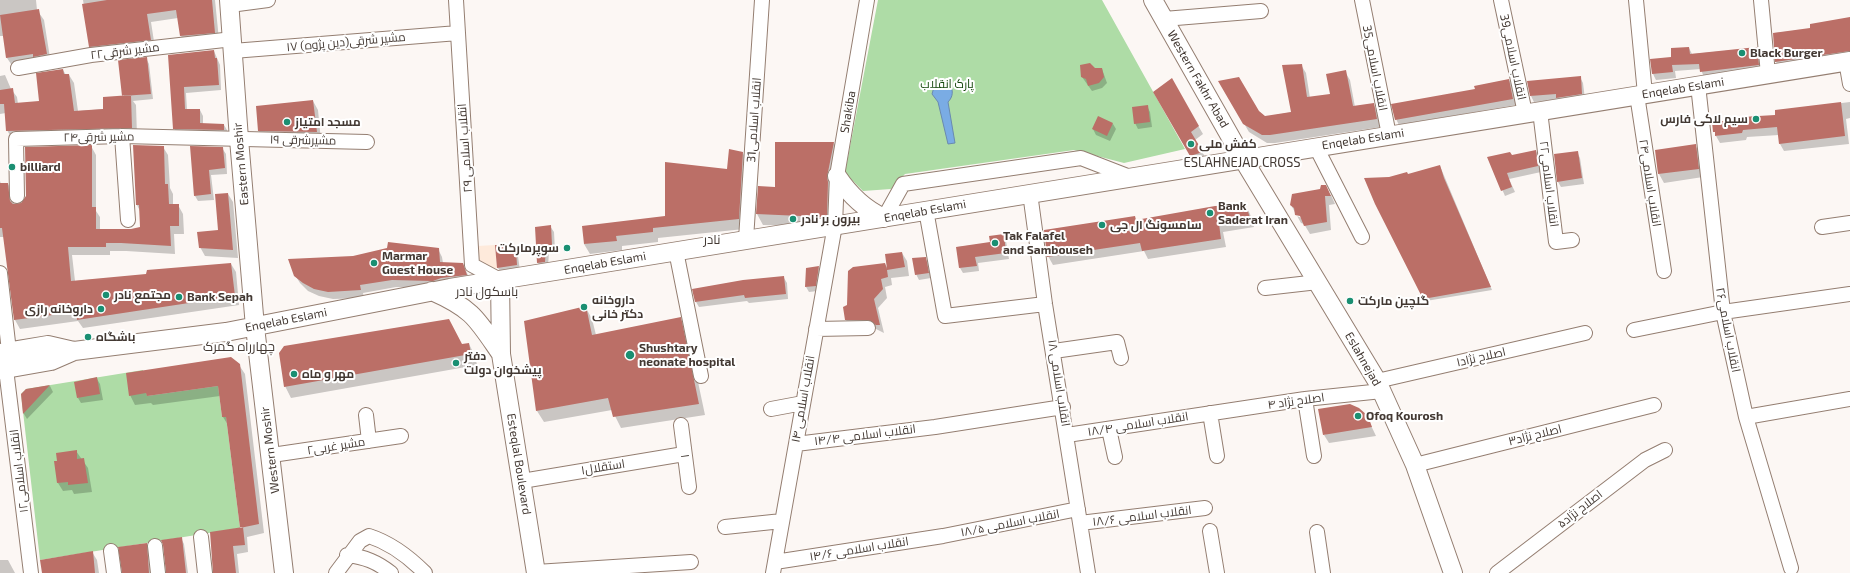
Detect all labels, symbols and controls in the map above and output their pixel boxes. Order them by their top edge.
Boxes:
street label: 39انقلاب اسلامی [1497,13,1529,101]
street label: 35انقلاب اسلامی [1360,24,1390,112]
street label: Western Fakhr Abad [1164,28,1232,130]
street label: ۱۷ مشیر شرقی(دین پژوه) [286,30,406,54]
street label: مشیر شرقی۲۲ [90,40,160,62]
place label: Black Burger [1750,46,1823,60]
marker: Black Burger [1737,48,1747,58]
street label: Enqelab Eslami [1641,74,1725,102]
street label: 31انقلاب اسلامی [744,77,764,163]
park label: پارک انقلاب [920,77,974,91]
street label: Shakiba [837,90,859,134]
street label: انقلاب اسلامی ۲۹ [455,103,475,193]
place label: سیم لاکی فارس [1660,112,1748,126]
marker: سیم لاکی فارس [1751,114,1761,124]
place label: مسجد امتیاز [295,115,361,129]
marker: مسجد امتیاز [282,117,292,127]
street label: Eastern Moshir [230,122,252,206]
street label: Enqelab Eslami [1321,125,1405,153]
street label: مشیر شرقی۲۴ [63,129,135,145]
street label: مشیرشرقی ۱۹ [270,132,336,148]
place label: کفش ملی [1199,137,1257,151]
street label: انقلاب اسلامی۲۴ [1636,138,1664,228]
marker: کفش ملی [1186,139,1196,149]
street label: انقلاب اسلامی۲۲ [1537,140,1561,228]
district label: ESLAHNEJAD CROSS [1175,155,1309,171]
place label: billiard [20,160,61,174]
marker: billiard [7,162,17,172]
street label: Enqelab Eslami [883,197,967,225]
place label: Bank Saderat Iran [1218,199,1288,227]
marker: Bank Saderat Iran [1205,208,1215,218]
place label: بیرون بر نادر [801,212,860,226]
marker: بیرون بر نادر [788,214,798,224]
place label: سامسونگ ال جی [1110,218,1202,232]
marker: سامسونگ ال جی [1097,220,1107,230]
place label: Tak Falafel and Sambouseh [1003,229,1093,257]
district label: نادر [703,232,721,248]
marker: Tak Falafel and Sambouseh [990,238,1000,248]
place label: سوپرمارکت [498,241,559,255]
marker: سوپرمارکت [562,243,572,253]
place label: Marmar Guest House [382,249,453,277]
street label: Enqelab Eslami [563,249,647,277]
marker: Marmar Guest House [369,258,379,268]
district label: باسکول نادر [456,284,518,300]
street label: انقلاب اسلامی۲۶ [1713,286,1743,374]
place label: مجتمع نادر [114,288,171,302]
marker: مجتمع نادر [101,290,111,300]
place label: Bank Sepah [187,290,253,304]
marker: Bank Sepah [174,292,184,302]
place label: داروخانه دکتر خانی [592,293,643,321]
place label: گلچین مارکت [1358,294,1429,308]
marker: گلچین مارکت [1345,296,1355,306]
place label: داروخانه رازی [25,302,93,316]
marker: داروخانه دکتر خانی [579,302,589,312]
marker: داروخانه رازی [96,304,106,314]
street label: Enqelab Eslami [244,305,328,335]
street label: Eslahnejad [1342,329,1384,389]
place label: باشگاه [96,330,135,344]
marker: باشگاه [83,332,93,342]
district label: چهارراه گمرک [203,339,275,355]
street label: ۱۸ انقلاب اسلامی [1045,339,1073,427]
place label: Shushtary neonate hospital [639,341,735,369]
street label: اصلاح نژاد۱ [1455,344,1507,370]
place label: دفتر پیشخوان دولت [464,349,542,377]
marker: Shushtary neonate hospital [624,349,636,361]
street label: ۱۴ انقلاب اسلامی [788,354,818,444]
marker: دفتر پیشخوان دولت [451,358,461,368]
place label: مهر و ماه [302,367,354,381]
marker: مهر و ماه [289,369,299,379]
street label: ۴ اصلاح نژاد [1267,390,1325,412]
street label: Western Moshir [258,406,282,494]
street label: ۱۸/۴ انقلاب اسلامی [1087,409,1189,439]
place label: Ofoq Kourosh [1366,409,1443,423]
marker: Ofoq Kourosh [1353,411,1363,421]
street label: Esteqlal Boulevard [504,412,534,516]
street label: اصلاح نژاد۳ [1507,421,1563,449]
street label: ۱۴/۴ انقلاب اسلامی [813,422,917,448]
street label: انقلاب اسلامی۱۲ [7,429,31,513]
street label: ۲مشیر غربی [306,434,366,458]
street label: ۱ [678,453,692,459]
street label: استقلال۱ [580,456,626,478]
street label: اصلاح نژاد۵ [1555,487,1605,531]
street label: ۱۸/۶ انقلاب اسلامی [1092,503,1192,529]
street label: ۱۸/۵ انقلاب اسلامی [959,506,1061,540]
street label: ۱۴/۶ انقلاب اسلامی [808,534,910,564]

